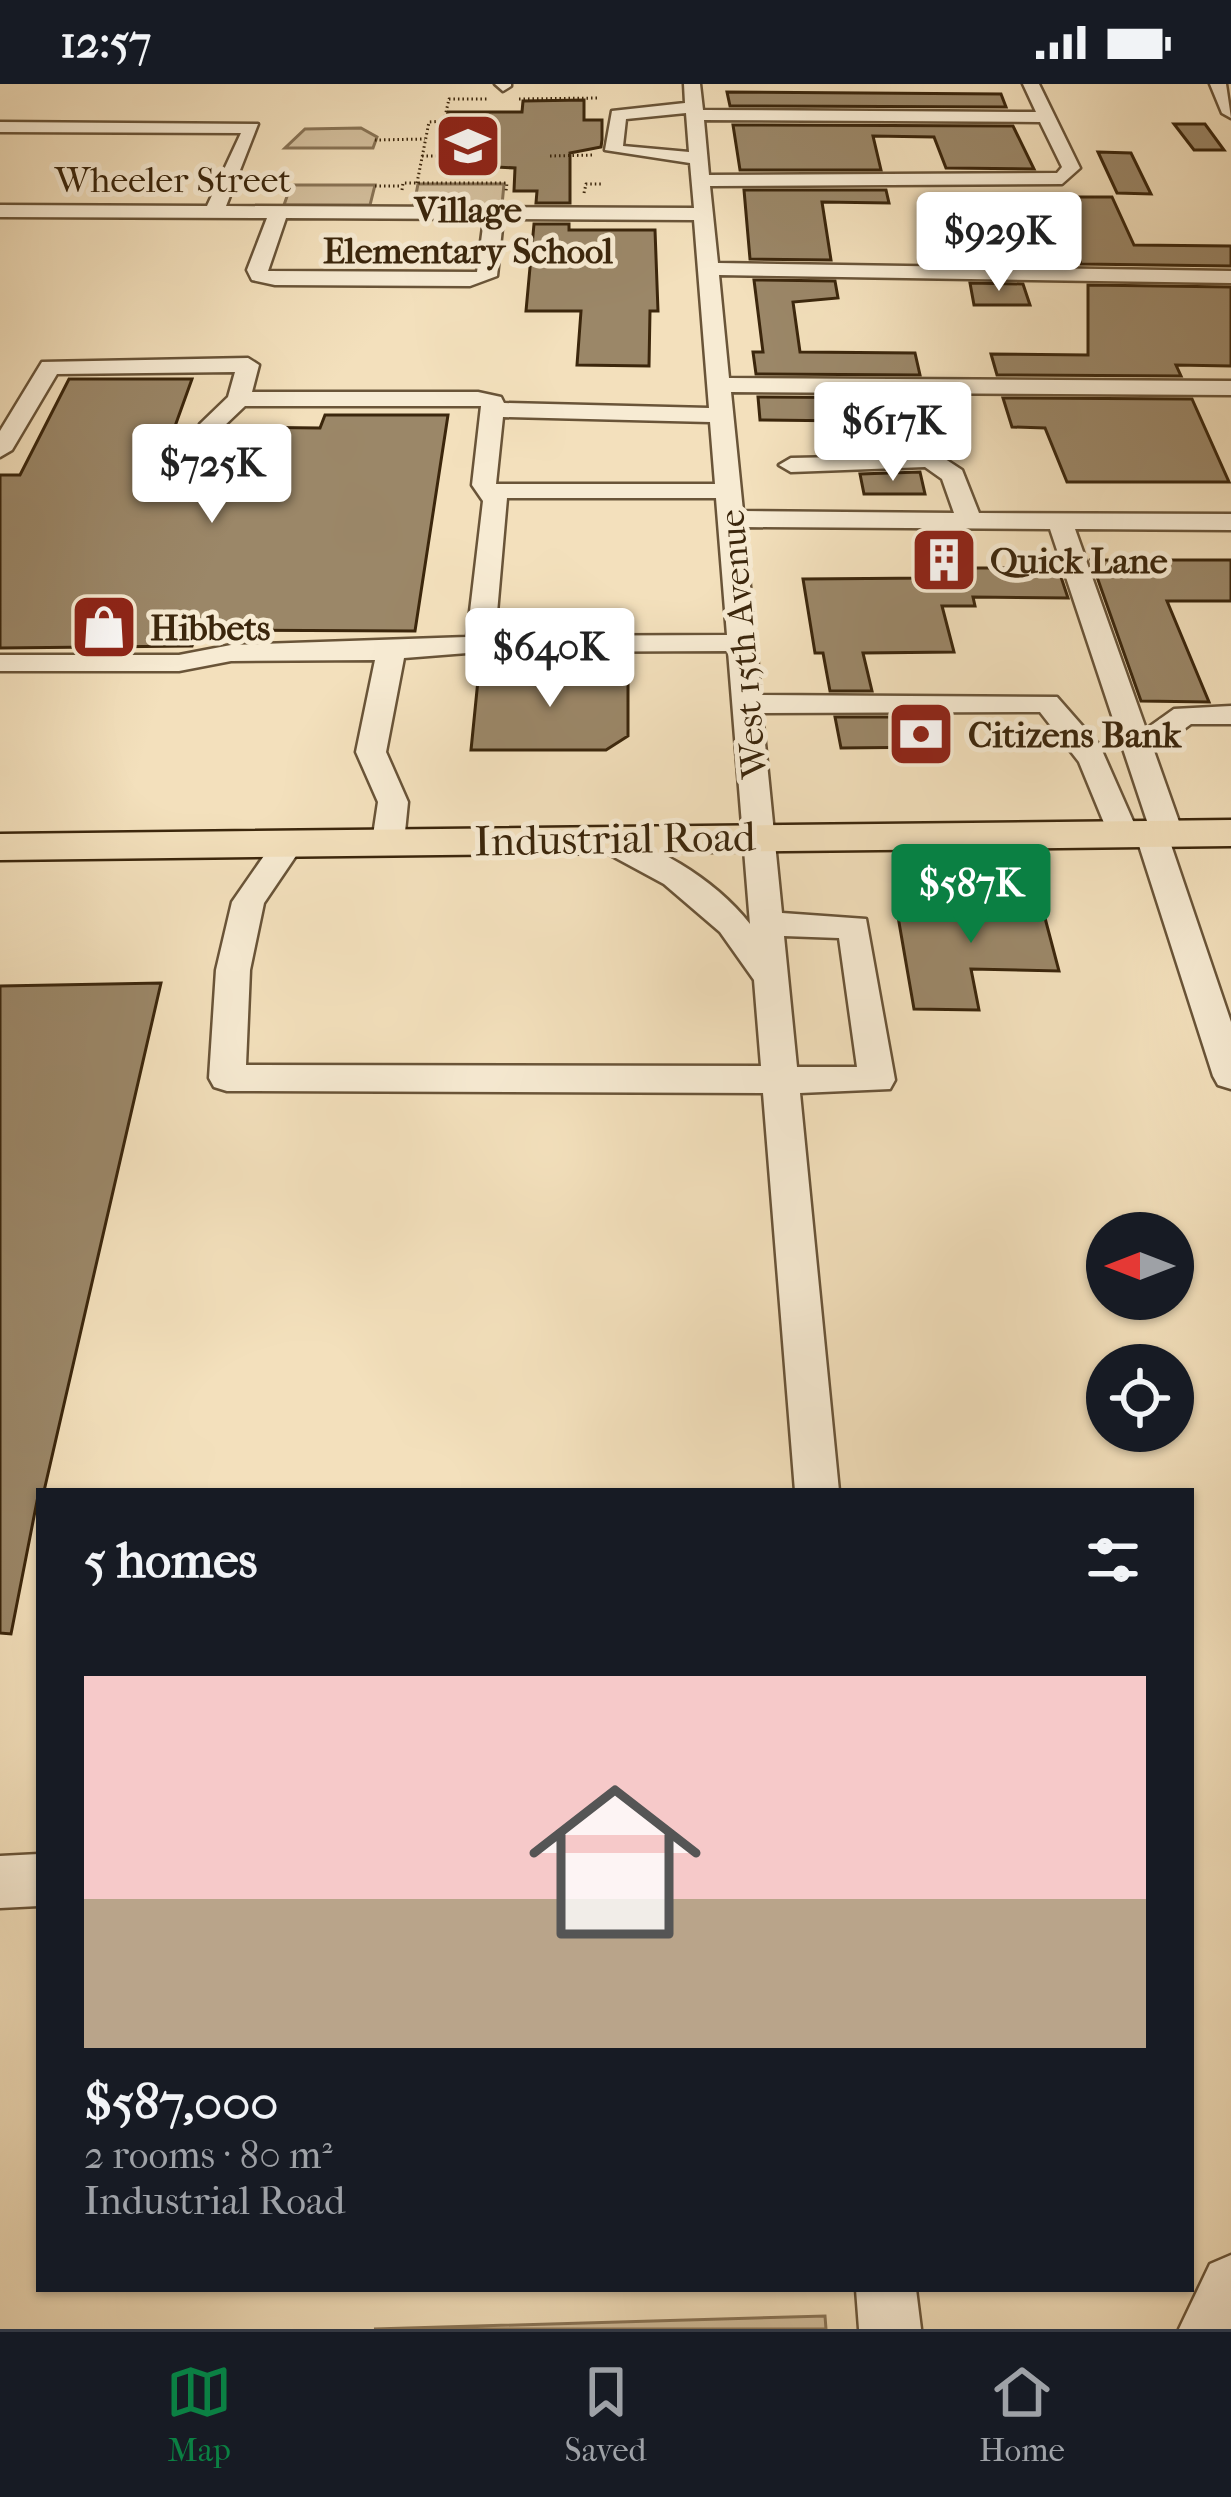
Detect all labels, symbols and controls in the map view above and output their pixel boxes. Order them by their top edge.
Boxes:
text: 12:57 [60,16,151,69]
school or university icon: Village Elementary School [433,111,503,181]
street label: Wheeler Street [54,159,291,201]
place label: Village Elementary School [323,189,613,272]
pin: $929K [915,192,1083,294]
text: $929K [944,208,1054,254]
pin: $617K [809,382,977,484]
text: $617K [841,398,945,444]
pin: $725K [128,424,296,526]
text: $725K [159,440,265,486]
street label: West 15th Avenue [710,508,776,781]
building icon: Quick Lane [909,525,979,595]
place label: Quick Lane [990,540,1168,582]
shop icon: Hibbets [69,592,139,662]
place label: Hibbets [150,607,270,649]
pin: $640K [466,608,634,710]
text: $640K [492,624,608,670]
bank icon: Citizens Bank [886,699,956,769]
place label: Citizens Bank [968,714,1182,756]
street label: Industrial Road [474,813,757,866]
pin: $587K [887,844,1055,946]
text: $587K [918,860,1024,906]
north arrow [1086,1212,1194,1320]
map controls [1086,1212,1194,1452]
button: locate [1086,1344,1194,1452]
icon: filters [1080,1527,1146,1593]
text: 5 homes [84,1530,257,1590]
icon: home [507,1754,723,1970]
text: $587,000 [84,2072,278,2132]
text: 2 rooms · 80 m² [84,2132,332,2178]
text: Industrial Road [84,2178,345,2224]
tab: Map [166,2359,232,2470]
tab: Saved [565,2359,646,2470]
tab: Home [979,2359,1065,2470]

